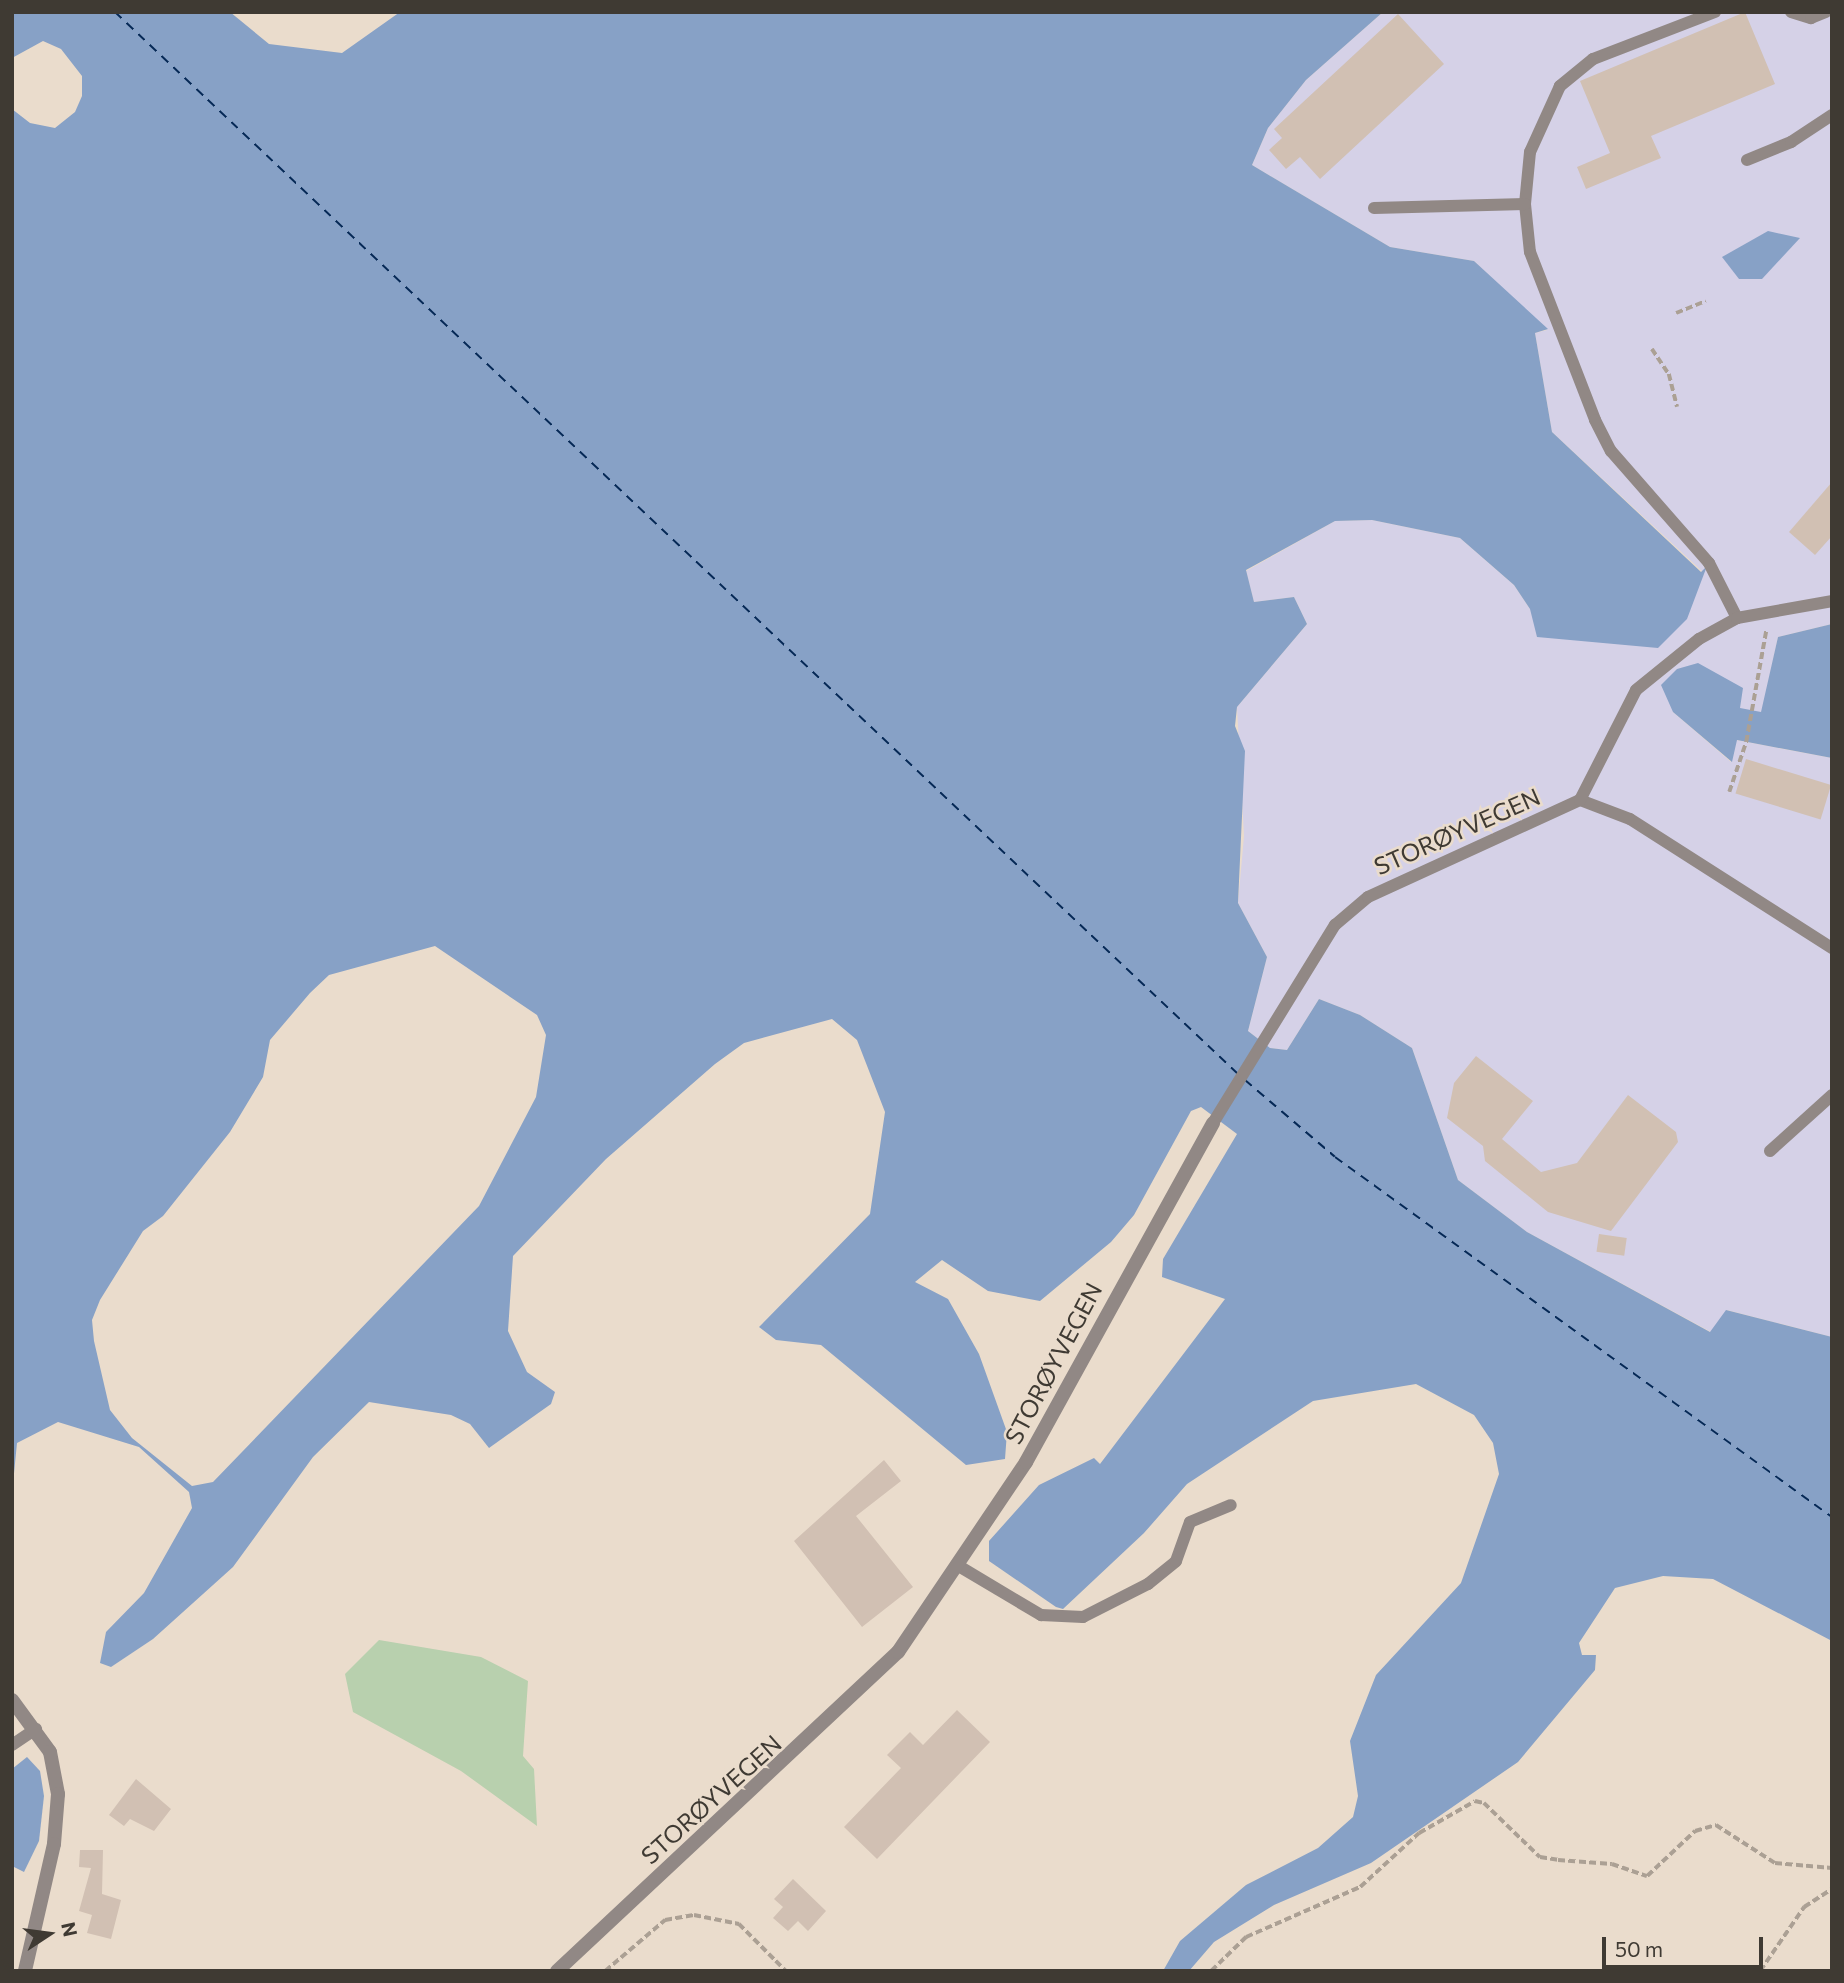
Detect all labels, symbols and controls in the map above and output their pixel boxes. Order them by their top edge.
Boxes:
street label: STORØYVEGEN [1370,782,1544,880]
street label: STORØYVEGEN [998,1277,1108,1449]
street label: STORØYVEGEN [635,1729,787,1869]
north arrow [14,1899,84,1969]
text: N [57,1920,83,1939]
scale bar [1606,1924,1767,1968]
text: 50 m [1615,1936,1663,1961]

